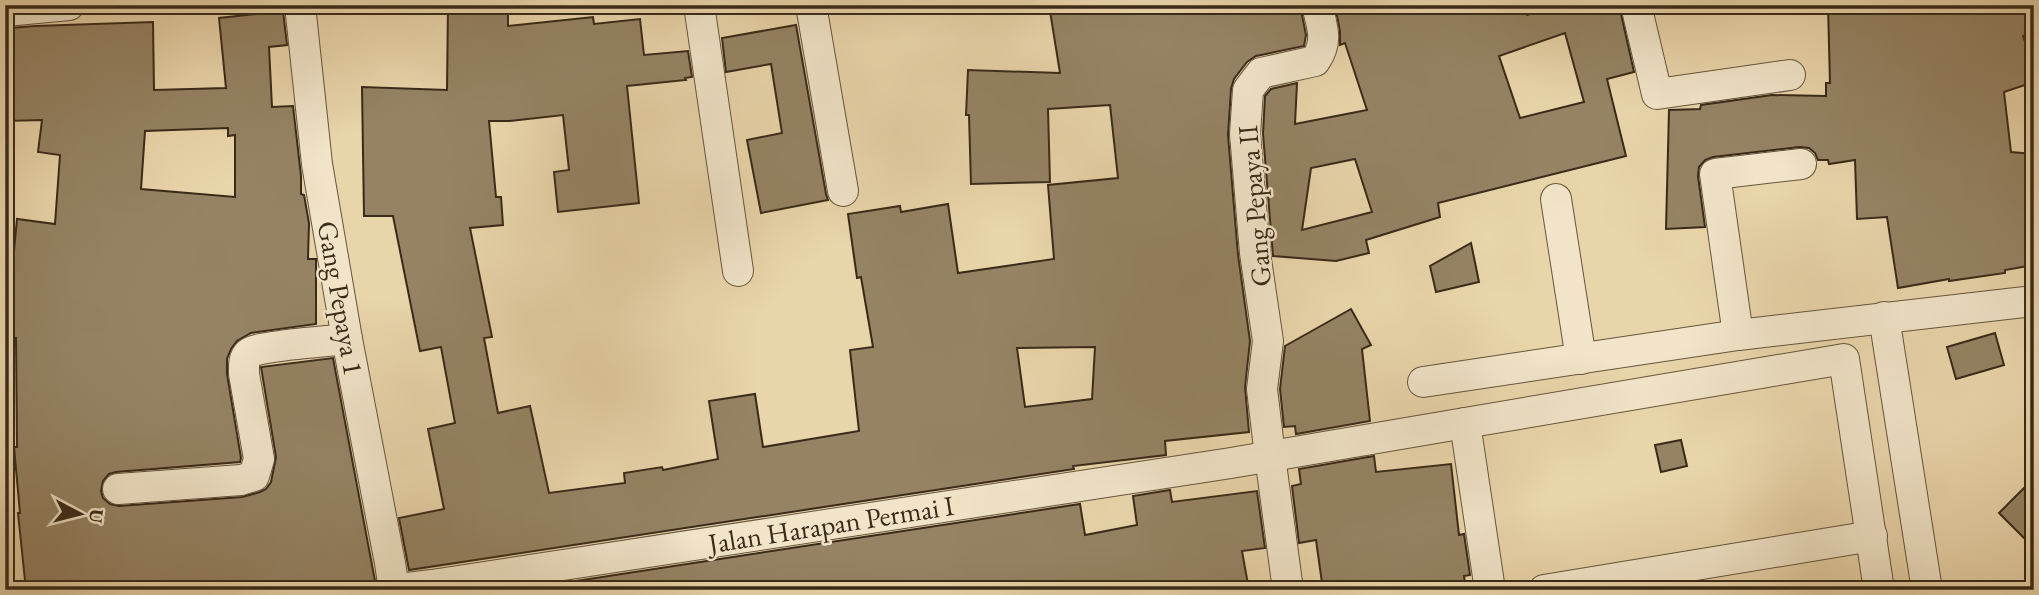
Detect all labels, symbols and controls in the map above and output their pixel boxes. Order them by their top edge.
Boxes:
street label: Gang Pepaya II [1229,123,1279,288]
street label: Gang Pepaya 1 [310,218,372,378]
north arrow [46,480,116,550]
street label: Jalan Harapan Permai I [704,487,957,562]
text: U [83,507,110,525]

